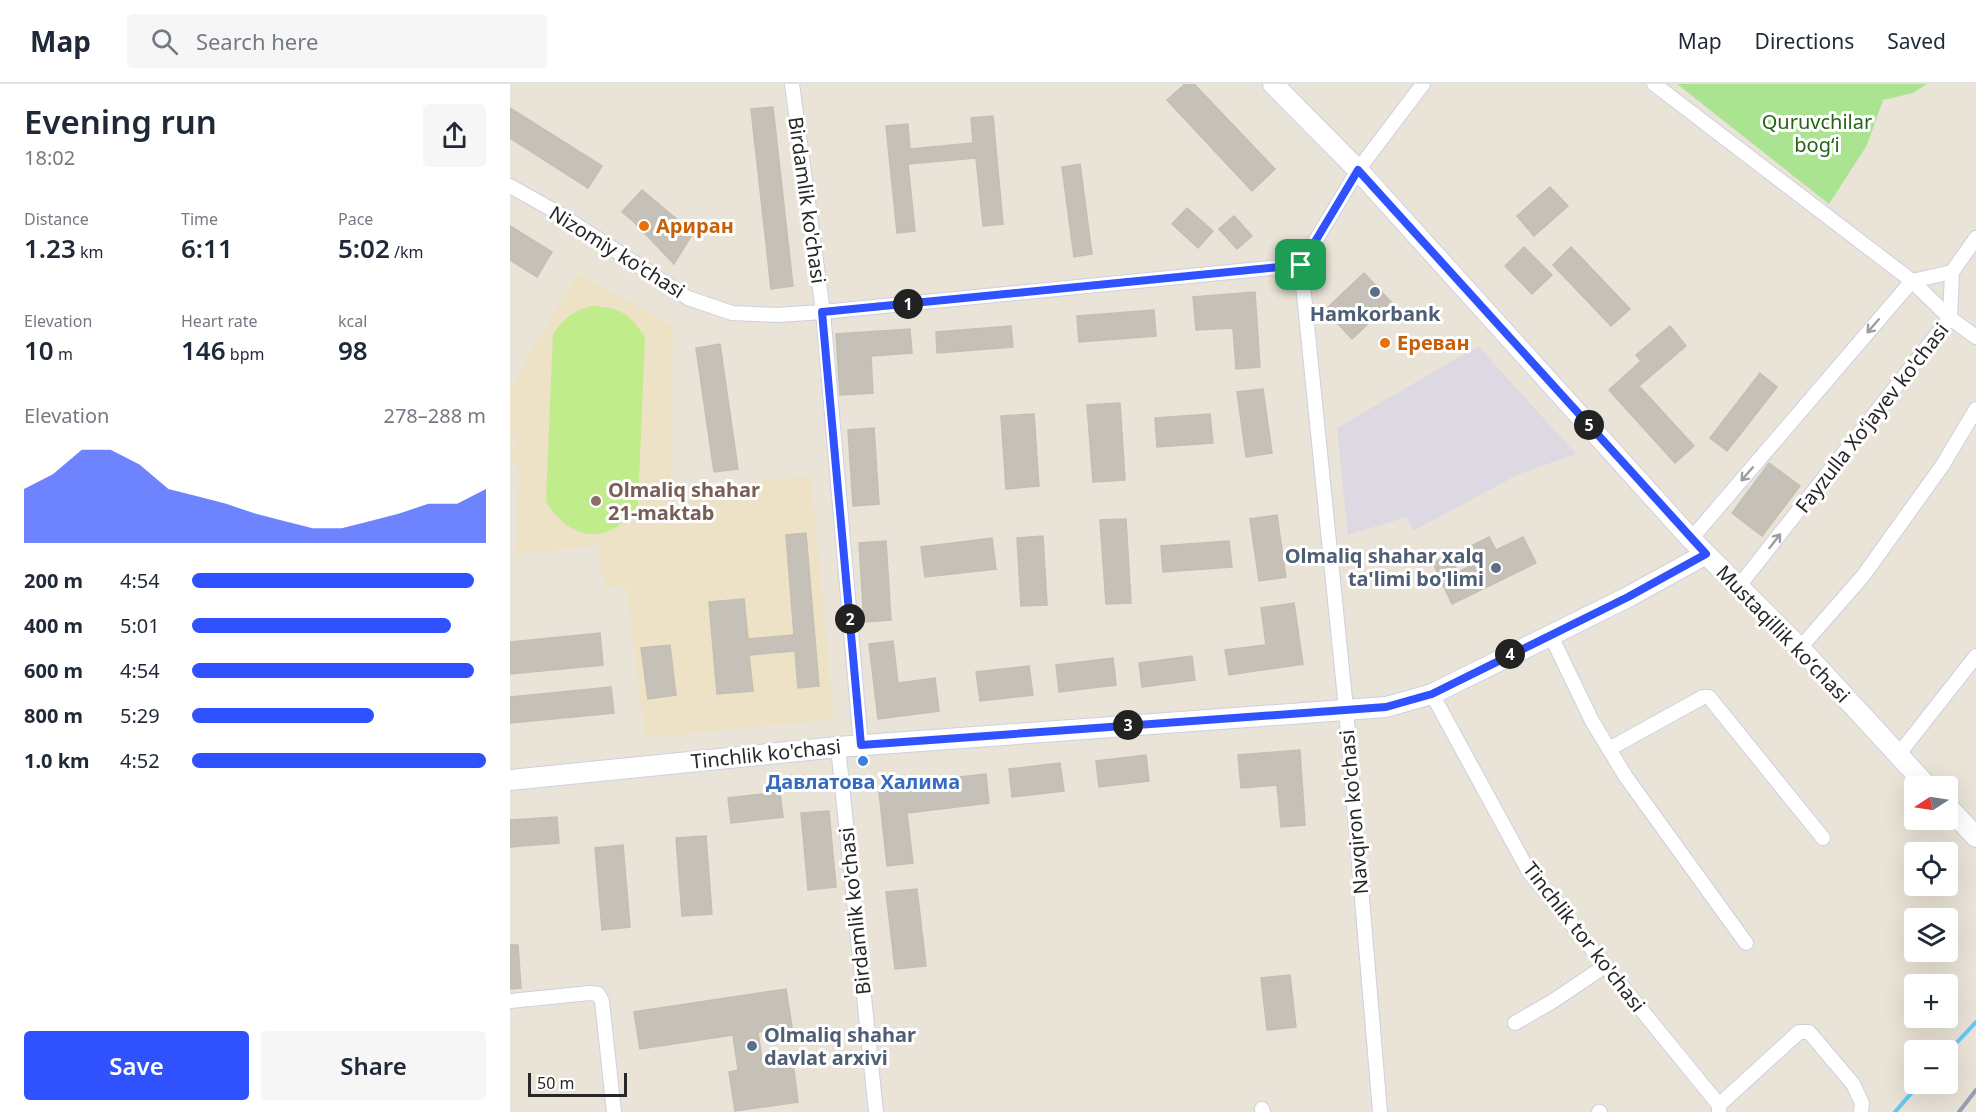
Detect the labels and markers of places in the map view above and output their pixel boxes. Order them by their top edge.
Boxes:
place label: Ариран [656,212,734,239]
marker: Ариран [637,219,651,233]
pin [1275,239,1326,290]
marker: Hamkorbank [1368,285,1382,299]
pin: 1 [893,289,923,319]
place label: Hamkorbank [1310,300,1441,327]
place label: Ереван [1397,329,1470,356]
marker: Ереван [1378,336,1392,350]
pin: 5 [1574,410,1604,440]
place label: Olmaliq shahar 21-maktab [608,476,760,526]
marker: Olmaliq shahar 21-maktab [589,494,603,508]
place label: Olmaliq shahar xalq ta'limi bo'limi [1285,542,1484,592]
marker: Olmaliq shahar xalq ta'limi bo'limi [1489,561,1503,575]
pin: 2 [835,604,865,634]
pin: 4 [1495,639,1525,669]
pin: 3 [1113,710,1143,740]
marker: Давлатова Халима [856,754,870,768]
place label: Давлатова Халима [766,768,960,795]
place label: Olmaliq shahar davlat arxivi [764,1021,916,1071]
marker: Olmaliq shahar davlat arxivi [745,1039,759,1053]

